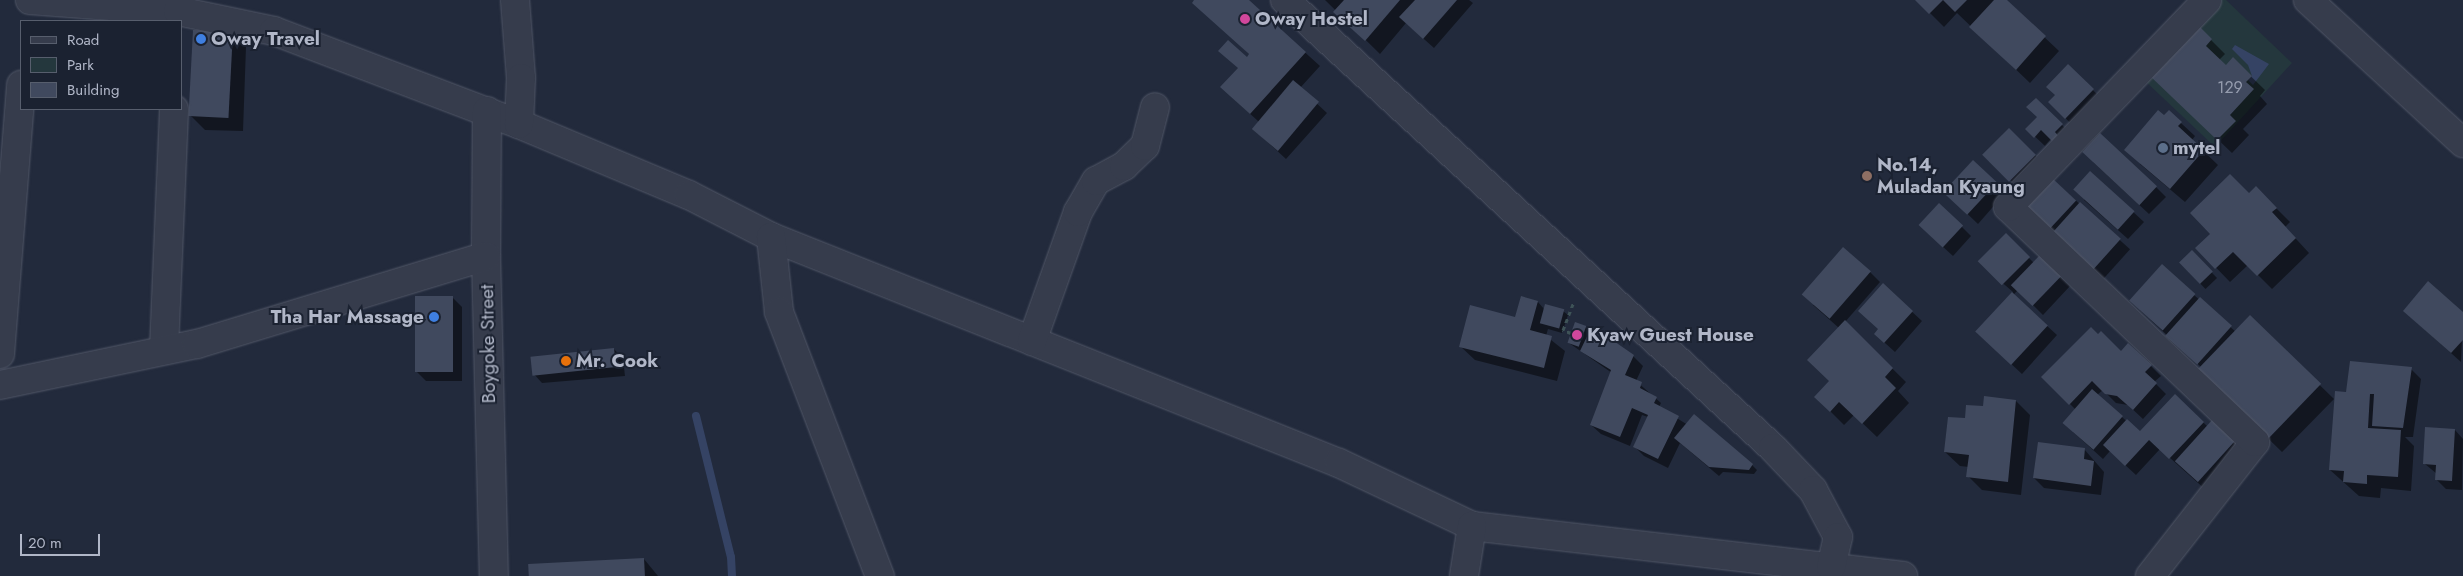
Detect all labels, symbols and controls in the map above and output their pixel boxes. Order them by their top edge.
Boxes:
place label: Oway Hostel [1255,8,1368,30]
marker: Oway Hostel [1239,13,1251,25]
legend [20,20,182,110]
place label: Oway Travel [211,28,320,50]
text: Road [67,29,99,51]
marker: Oway Travel [195,33,207,45]
text: Park [67,54,94,76]
house number: 129 [2217,78,2243,98]
text: Building [67,79,119,101]
place label: mytel [2173,137,2220,159]
marker: mytel [2157,142,2169,154]
place label: No.14, Muladan Kyaung [1877,154,2025,198]
marker: No.14, Muladan Kyaung [1861,170,1873,182]
street label: Boygoke Street [476,284,500,404]
place label: Tha Har Massage [271,306,424,328]
marker: Tha Har Massage [428,311,440,323]
place label: Kyaw Guest House [1587,324,1754,346]
marker: Kyaw Guest House [1571,329,1583,341]
place label: Mr. Cook [576,350,658,372]
marker: Mr. Cook [560,355,572,367]
scale bar [22,524,102,556]
text: 20 m [28,532,62,554]

